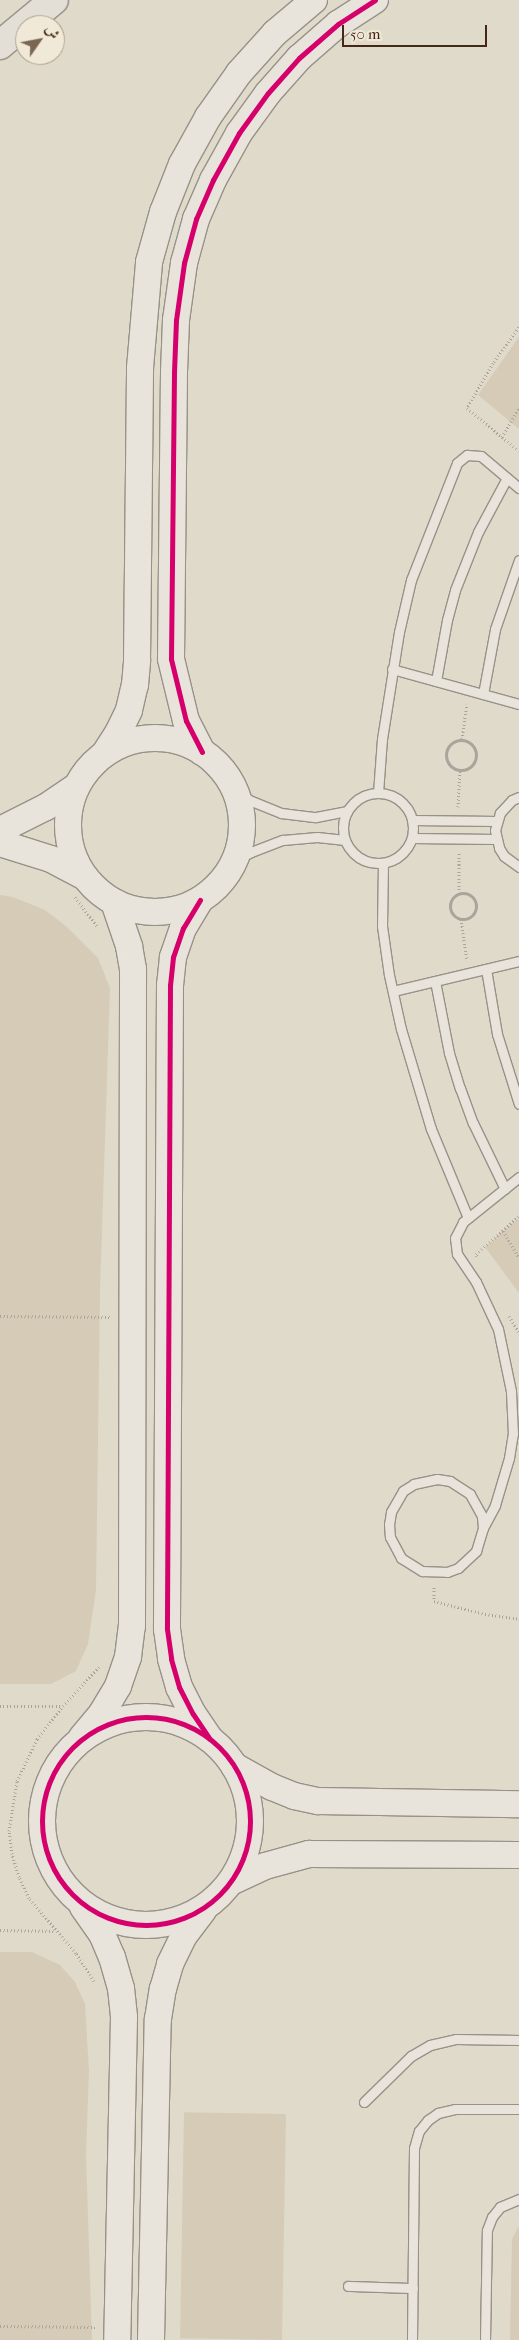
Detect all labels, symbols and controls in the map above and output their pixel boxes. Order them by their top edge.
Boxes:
north arrow [15,15,65,65]
scale bar [344,15,489,47]
text: ش [41,22,63,43]
text: 50 m [350,25,380,43]

